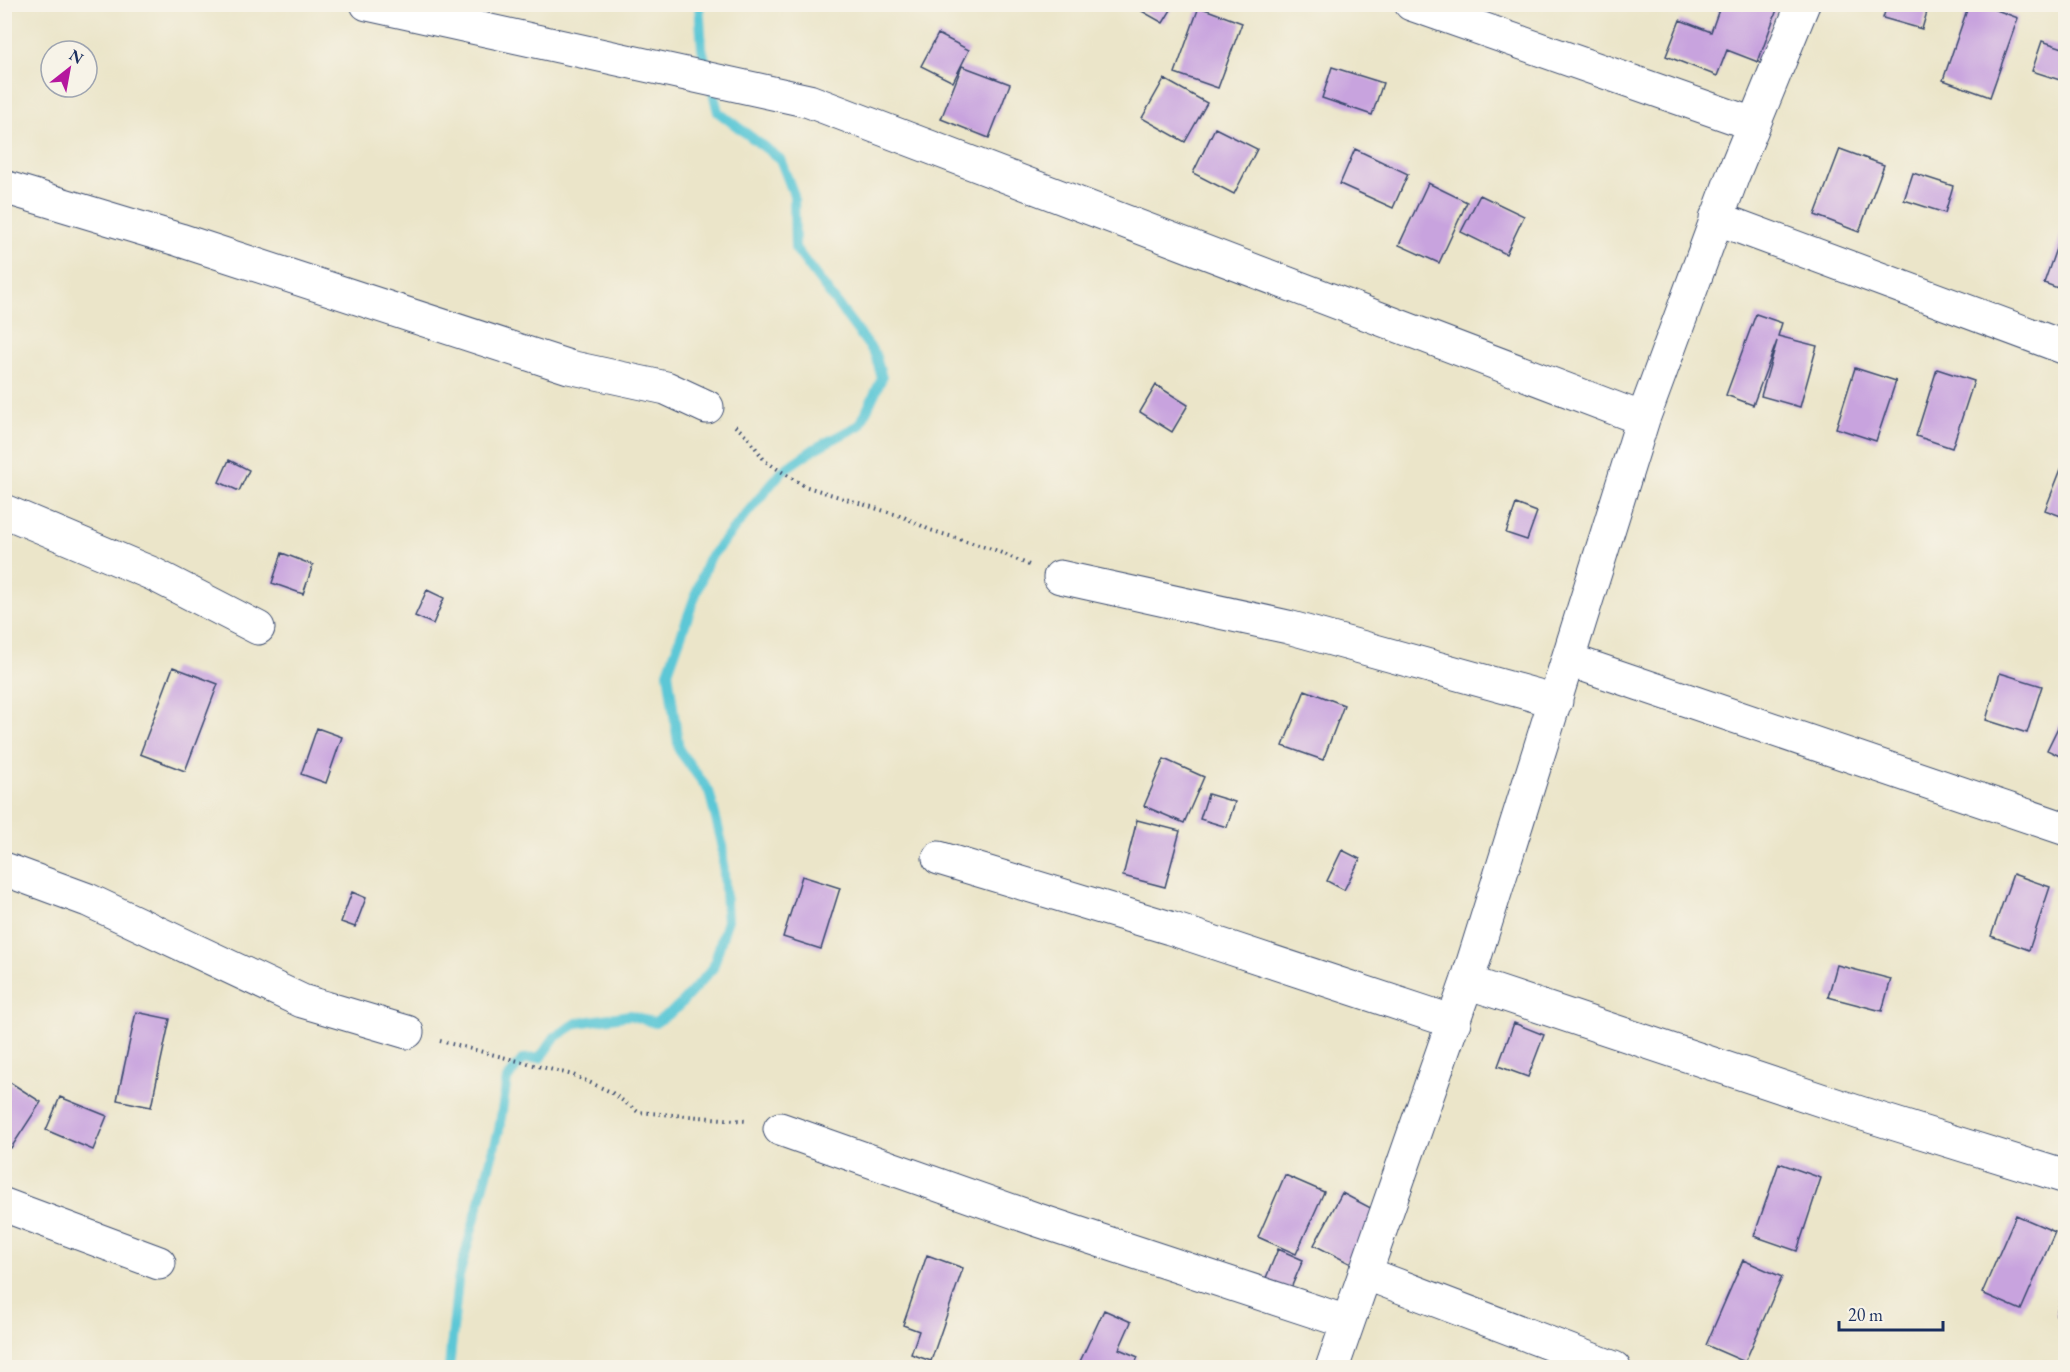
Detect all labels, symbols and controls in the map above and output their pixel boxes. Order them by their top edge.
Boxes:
north arrow [39,39,99,99]
text: N [66,44,87,69]
scale bar [1839,1294,1942,1332]
text: 20 m [1848,1303,1883,1326]

